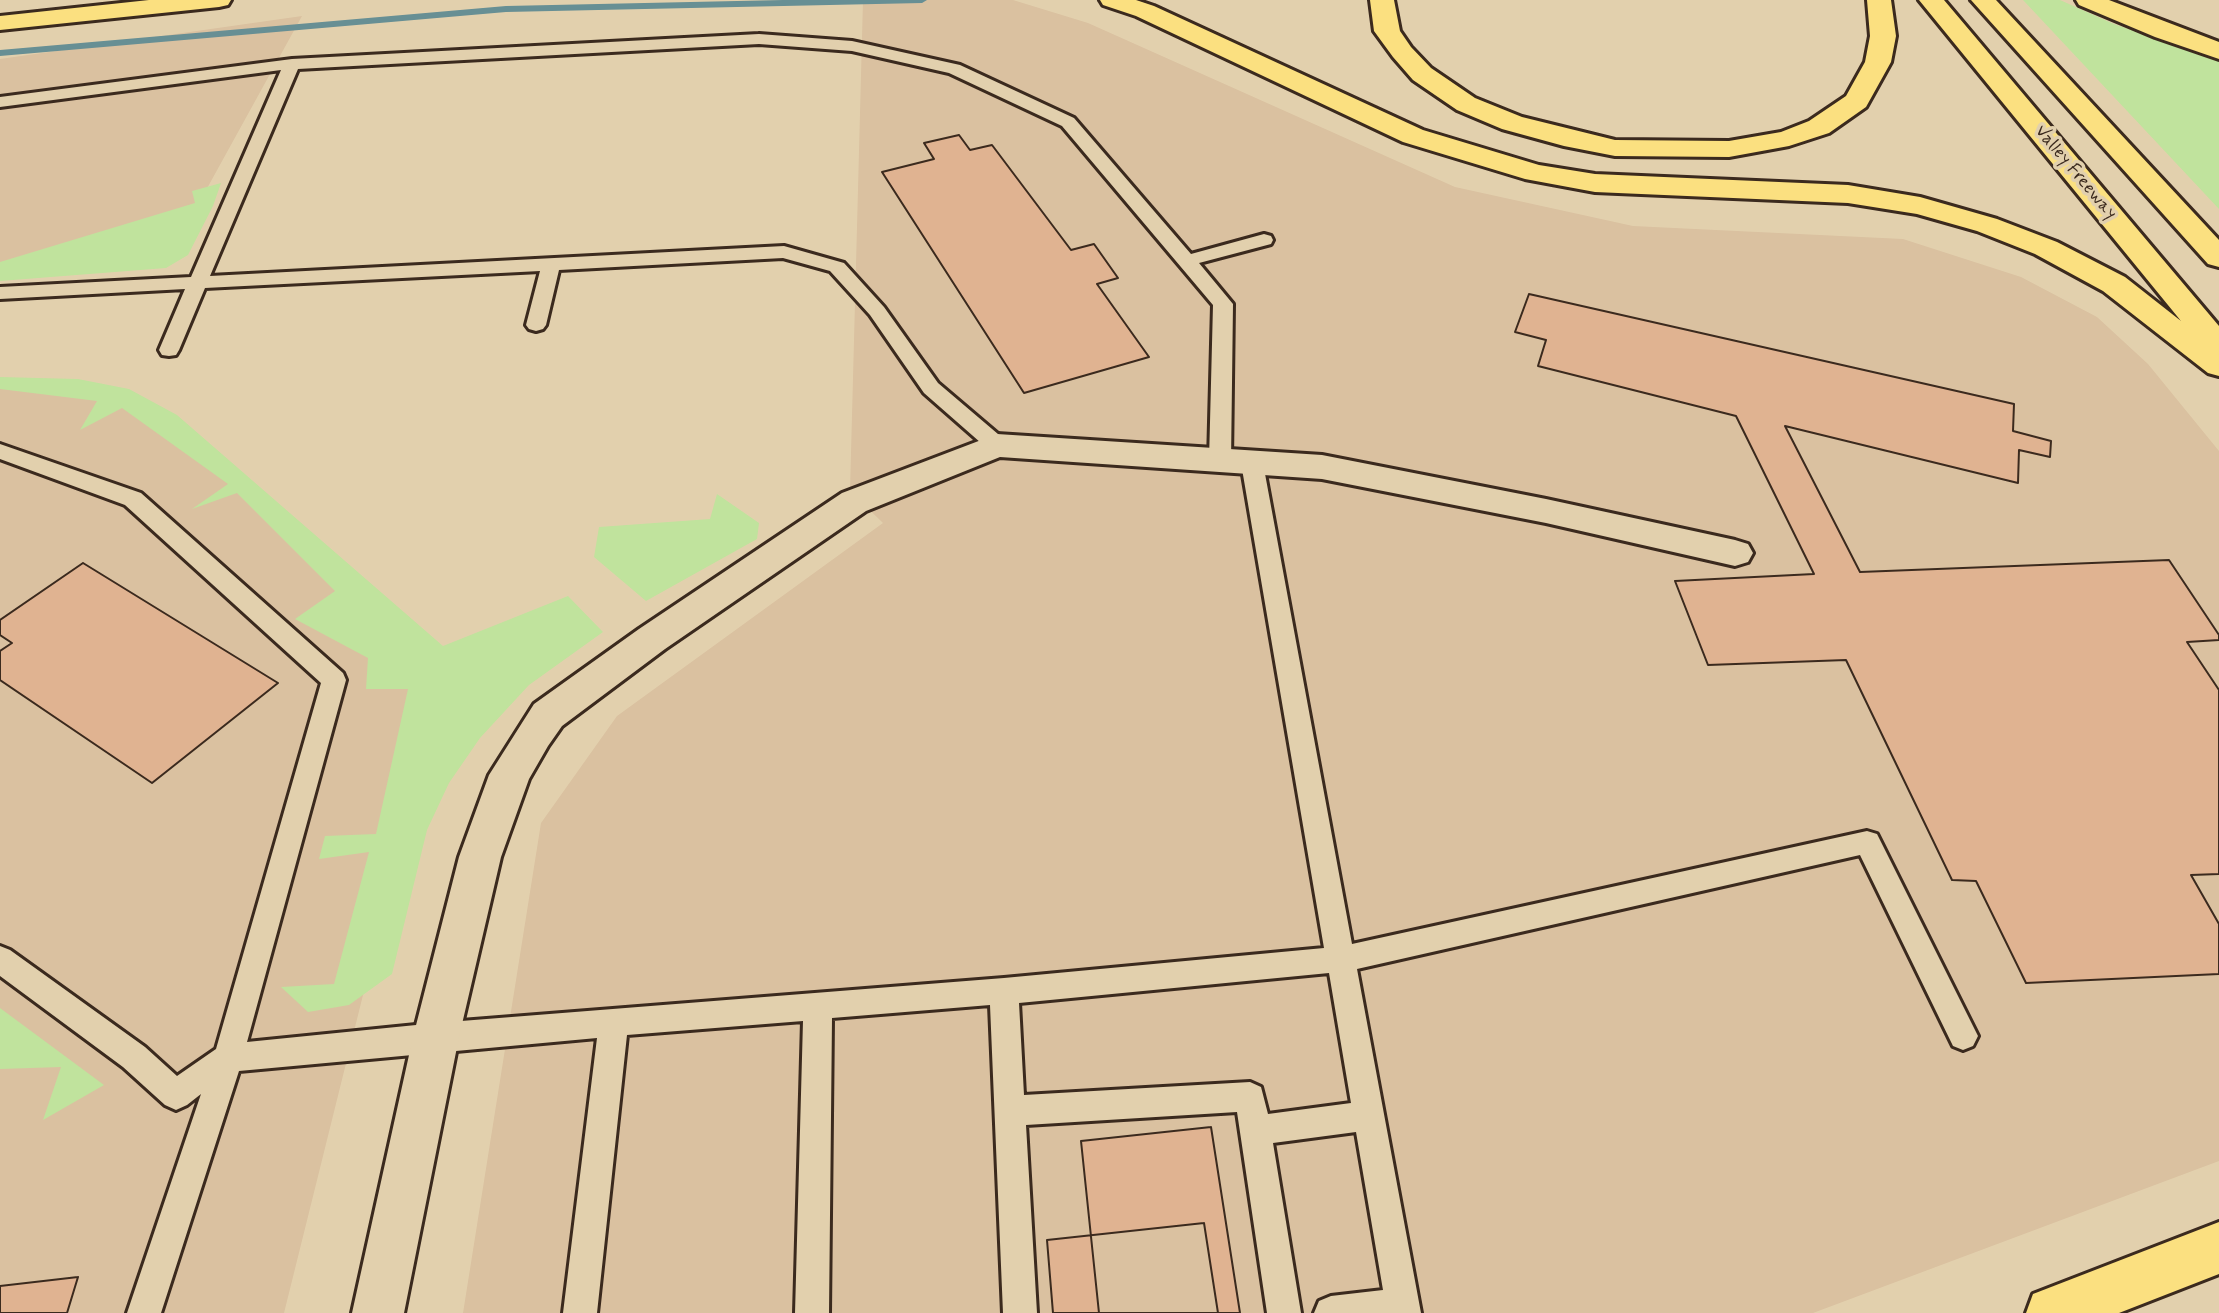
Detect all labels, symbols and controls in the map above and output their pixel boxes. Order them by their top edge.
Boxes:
street label: Valley Freeway [2029,121,2121,225]

